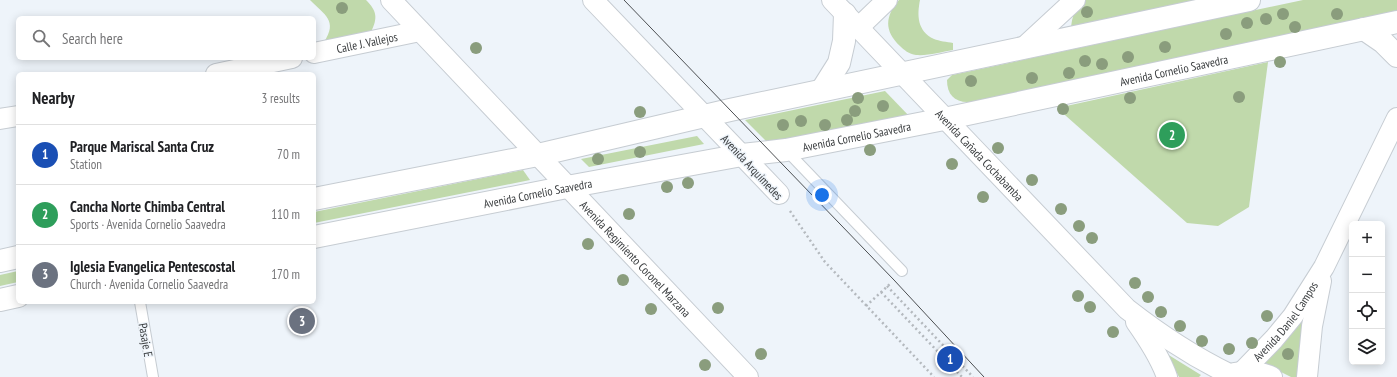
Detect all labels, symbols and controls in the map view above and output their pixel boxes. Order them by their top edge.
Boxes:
search box [16,16,316,60]
icon: search [30,27,52,49]
street label: Calle J. Vallejos [335,28,399,56]
text: Search here [62,29,123,48]
street label: Avenida Cornelio Saavedra [1118,51,1229,89]
text: Nearby [32,87,75,109]
text: 3 results [261,90,300,107]
street label: Avenida Cañada Cochabamba [933,106,1027,204]
street label: Avenida Cornelio Saavedra [801,118,912,154]
pin: 2 [1159,120,1185,150]
street label: Avenida Arquímedes [718,131,786,203]
text: Parque Mariscal Santa Cruz [70,137,214,156]
text: 1 [42,146,48,163]
text: 70 m [277,146,300,163]
text: Station [70,156,102,173]
street label: Avenida Cornelio Saavedra [482,175,593,211]
your location [812,185,832,205]
text: Cancha Norte Chimba Central [70,197,225,216]
street label: Avenida Regimiento Coronel Marzana [577,197,694,320]
text: 2 [42,206,48,223]
text: 110 m [271,206,300,223]
text: Sports · Avenida Cornelio Saavedra [70,216,226,233]
map controls [1349,221,1385,365]
button: + [1349,221,1385,257]
text: Iglesia Evangelica Pentescostal [70,257,235,276]
button: − [1349,257,1385,293]
text: 3 [42,266,48,283]
text: 170 m [271,266,300,283]
text: Church · Avenida Cornelio Saavedra [70,276,228,293]
street label: Avenida Daniel Campos [1249,278,1321,364]
button: locate [1349,293,1385,329]
pin: 3 [289,306,315,336]
street label: Pasaje E [136,322,156,358]
button: layers [1349,329,1385,365]
pin: 1 [937,344,963,374]

